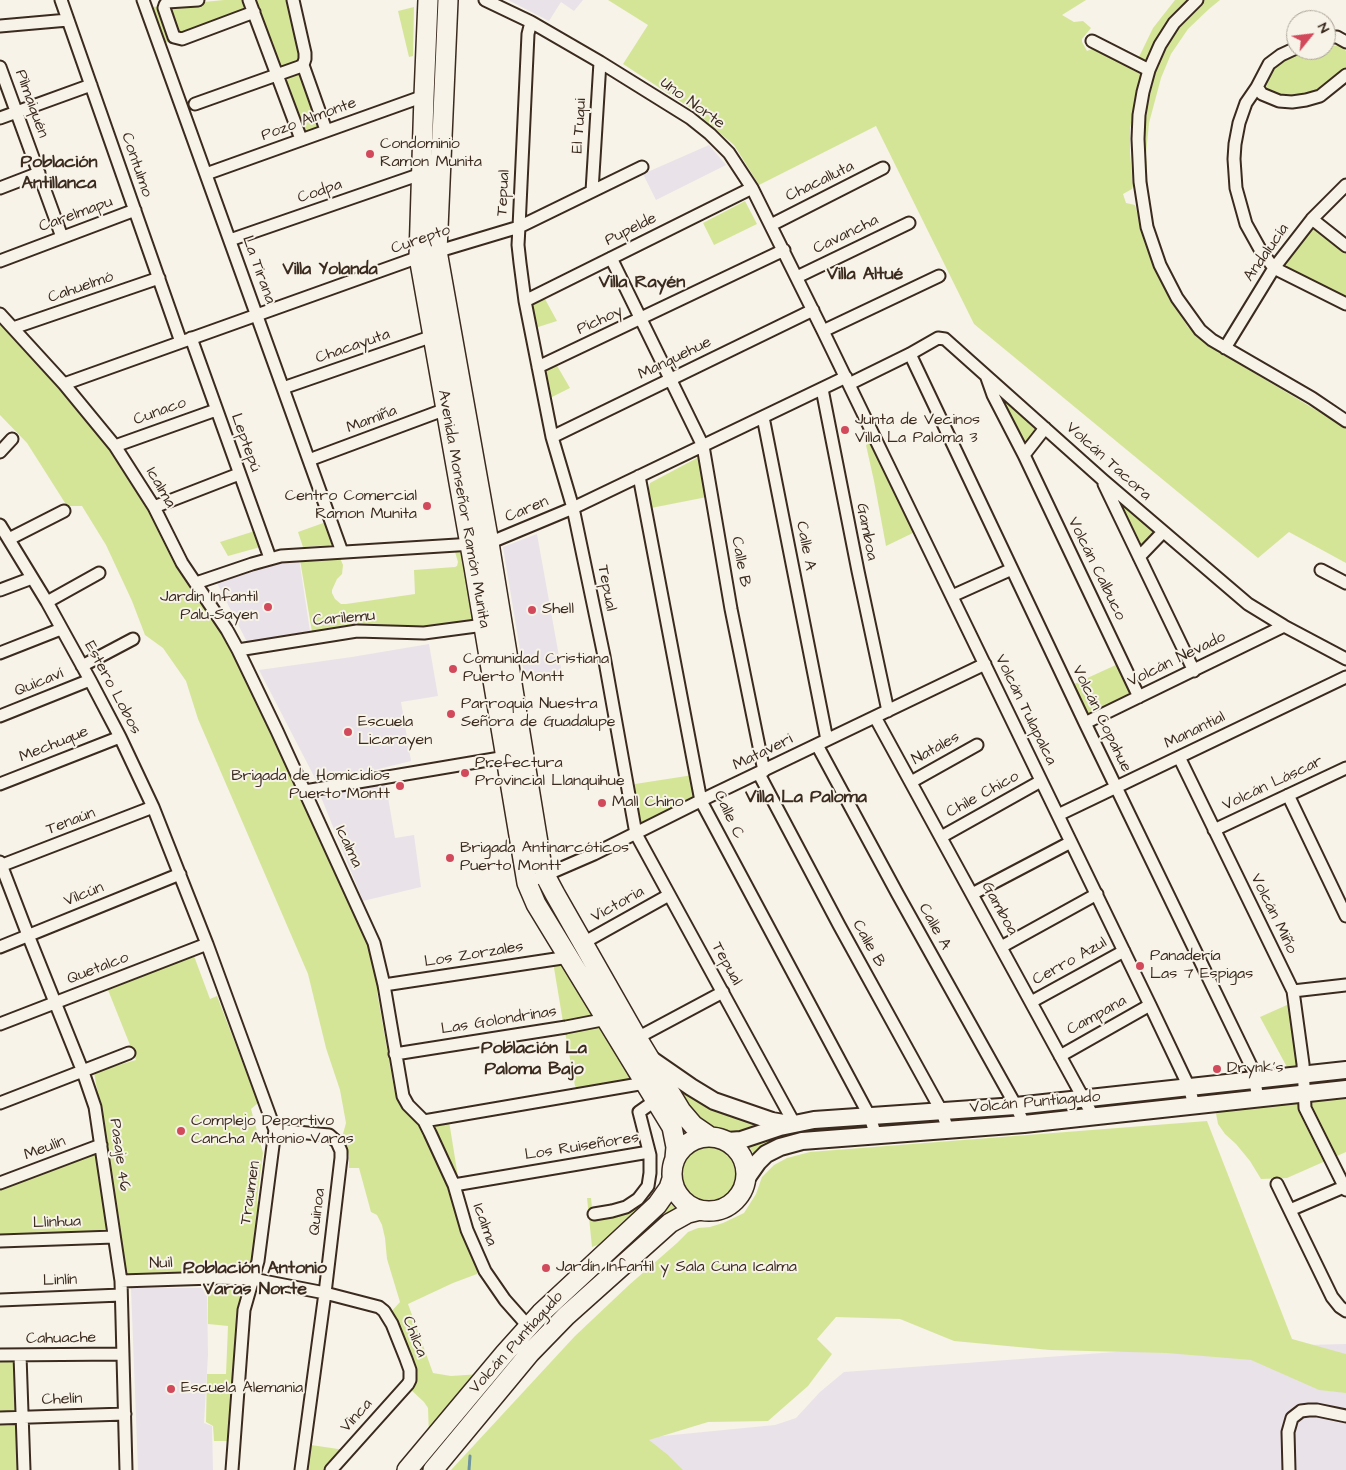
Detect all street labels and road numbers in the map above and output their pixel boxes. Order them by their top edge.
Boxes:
street label: Pilmaiquén [10,67,52,141]
street label: Uno Norte [656,74,728,134]
street label: Pozo Almonte [259,94,359,146]
street label: El Tuqui [568,98,592,154]
street label: Contulmo [116,130,156,200]
street label: Chacalluta [783,157,857,207]
street label: Tepual [493,169,515,217]
street label: Codpa [295,176,345,208]
street label: Carelmapu [36,193,116,237]
street label: Pupelde [602,209,660,251]
street label: Cavancha [810,211,882,259]
street label: Andalucía [1240,220,1294,286]
street label: Curepto [389,221,453,259]
street label: La Tirana [237,233,279,307]
street label: Cahuelmó [46,268,116,308]
street label: Pichoy [574,302,626,340]
street label: Chacayuta [313,325,393,369]
street label: Manquehue [635,333,715,385]
street label: Avenida Monseñor Ramón Munita [433,389,493,629]
street label: Cunaco [131,394,189,430]
street label: Mamiña [344,402,400,438]
street label: Leptepú [226,411,264,475]
street label: Volcán Tacora [1061,419,1155,505]
street label: Icalma [141,464,179,512]
street label: Caren [503,492,551,528]
street label: Gamboa [851,502,881,562]
street label: Volcán Calbuco [1063,514,1129,624]
street label: Calle A [791,520,819,572]
street label: Calle B [726,535,754,589]
street label: Tepual [592,563,620,613]
street label: Carilemu [312,607,376,631]
street label: Volcán Nevado [1125,628,1229,692]
street label: Estero Lobos [79,638,145,738]
street label: Volcán Tulapalca [990,652,1060,768]
street label: Volcán Copahue [1067,663,1135,775]
street label: Quicaví [12,665,66,701]
street label: Manantial [1162,708,1228,754]
street label: Mechuque [17,722,91,768]
street label: Natales [909,728,963,770]
street label: Mataveri [730,730,796,776]
street label: Volcán Láscar [1220,752,1326,816]
street label: Chile Chico [943,767,1023,823]
street label: Calle C [709,788,747,842]
street label: Tenaún [44,804,98,840]
street label: Icalma [330,823,366,871]
street label: Volcán Miño [1245,871,1301,957]
street label: Vilcún [61,878,107,912]
street label: Gamboa [977,879,1021,939]
street label: Victoria [588,883,648,927]
street label: Calle A [914,901,954,953]
street label: Calle B [847,917,889,971]
street label: Cerro Azul [1030,934,1110,990]
street label: Los Zorzales [423,938,525,972]
street label: Tepual [706,939,746,989]
street label: Quetalco [64,948,132,990]
street label: Campana [1064,992,1130,1040]
street label: Las Golondrinas [440,1002,558,1040]
street label: Volcán Puntiagudo [969,1088,1101,1118]
street label: Pasaje 46 [104,1117,134,1193]
street label: Los Ruiseñores [523,1128,641,1166]
street label: Meulín [22,1132,68,1166]
street label: Traumen [237,1160,265,1226]
street label: Quinoa [306,1187,330,1237]
street label: Icalma [467,1201,501,1249]
street label: Llinhua [33,1213,81,1233]
street label: Nuil [149,1254,173,1274]
street label: Linlín [42,1271,78,1291]
street label: Volcán Puntiagudo [466,1288,568,1398]
street label: Chilca [397,1314,431,1360]
street label: Cahuache [26,1329,96,1349]
street label: Chelín [41,1390,83,1410]
street label: Vinca [337,1395,377,1437]

